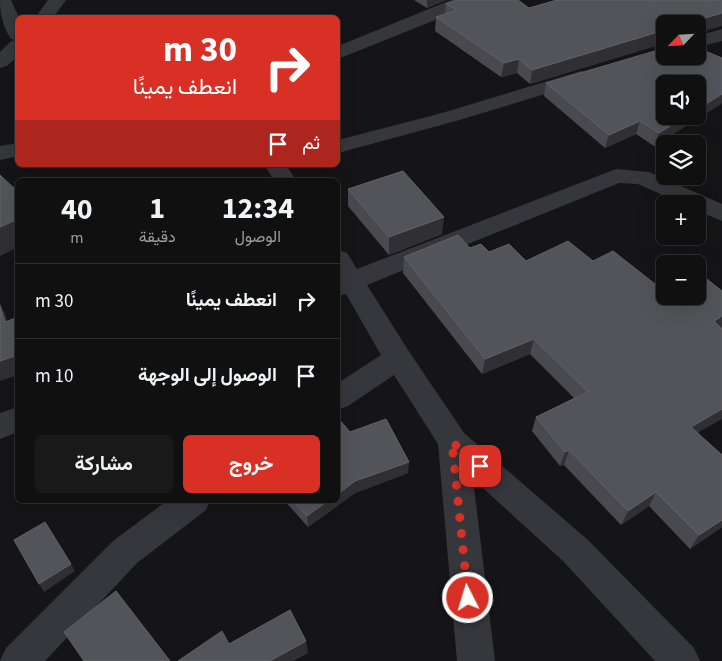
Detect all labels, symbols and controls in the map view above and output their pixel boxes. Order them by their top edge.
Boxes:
north arrow [656,15,706,65]
map controls [656,15,706,305]
text: 30 m [163,25,237,75]
icon: right [255,35,320,100]
text: انعطف يمينًا [133,71,237,103]
button: sound [656,75,706,125]
icon: arrive [264,130,292,158]
text: ثم [302,130,320,157]
button: layers [656,135,706,185]
text: 1 [149,187,165,230]
text: 12:34 [222,187,294,230]
text: 40 [61,188,93,231]
button: + [656,195,706,245]
text: دقيقة [139,226,176,248]
text: الوصول [235,226,281,248]
text: m [70,227,83,249]
button: − [656,255,706,305]
text: انعطف يمينًا [186,287,277,314]
icon: right [292,287,320,315]
text: 30 m [35,288,73,315]
text: الوصول إلى الوجهة [138,362,277,389]
icon: arrive [292,362,320,390]
text: 10 m [35,363,73,390]
button: مشاركة [35,435,173,493]
button: خروج [183,435,320,493]
pin [459,445,501,487]
icon: arrive [466,452,494,480]
position arrow [441,571,493,623]

